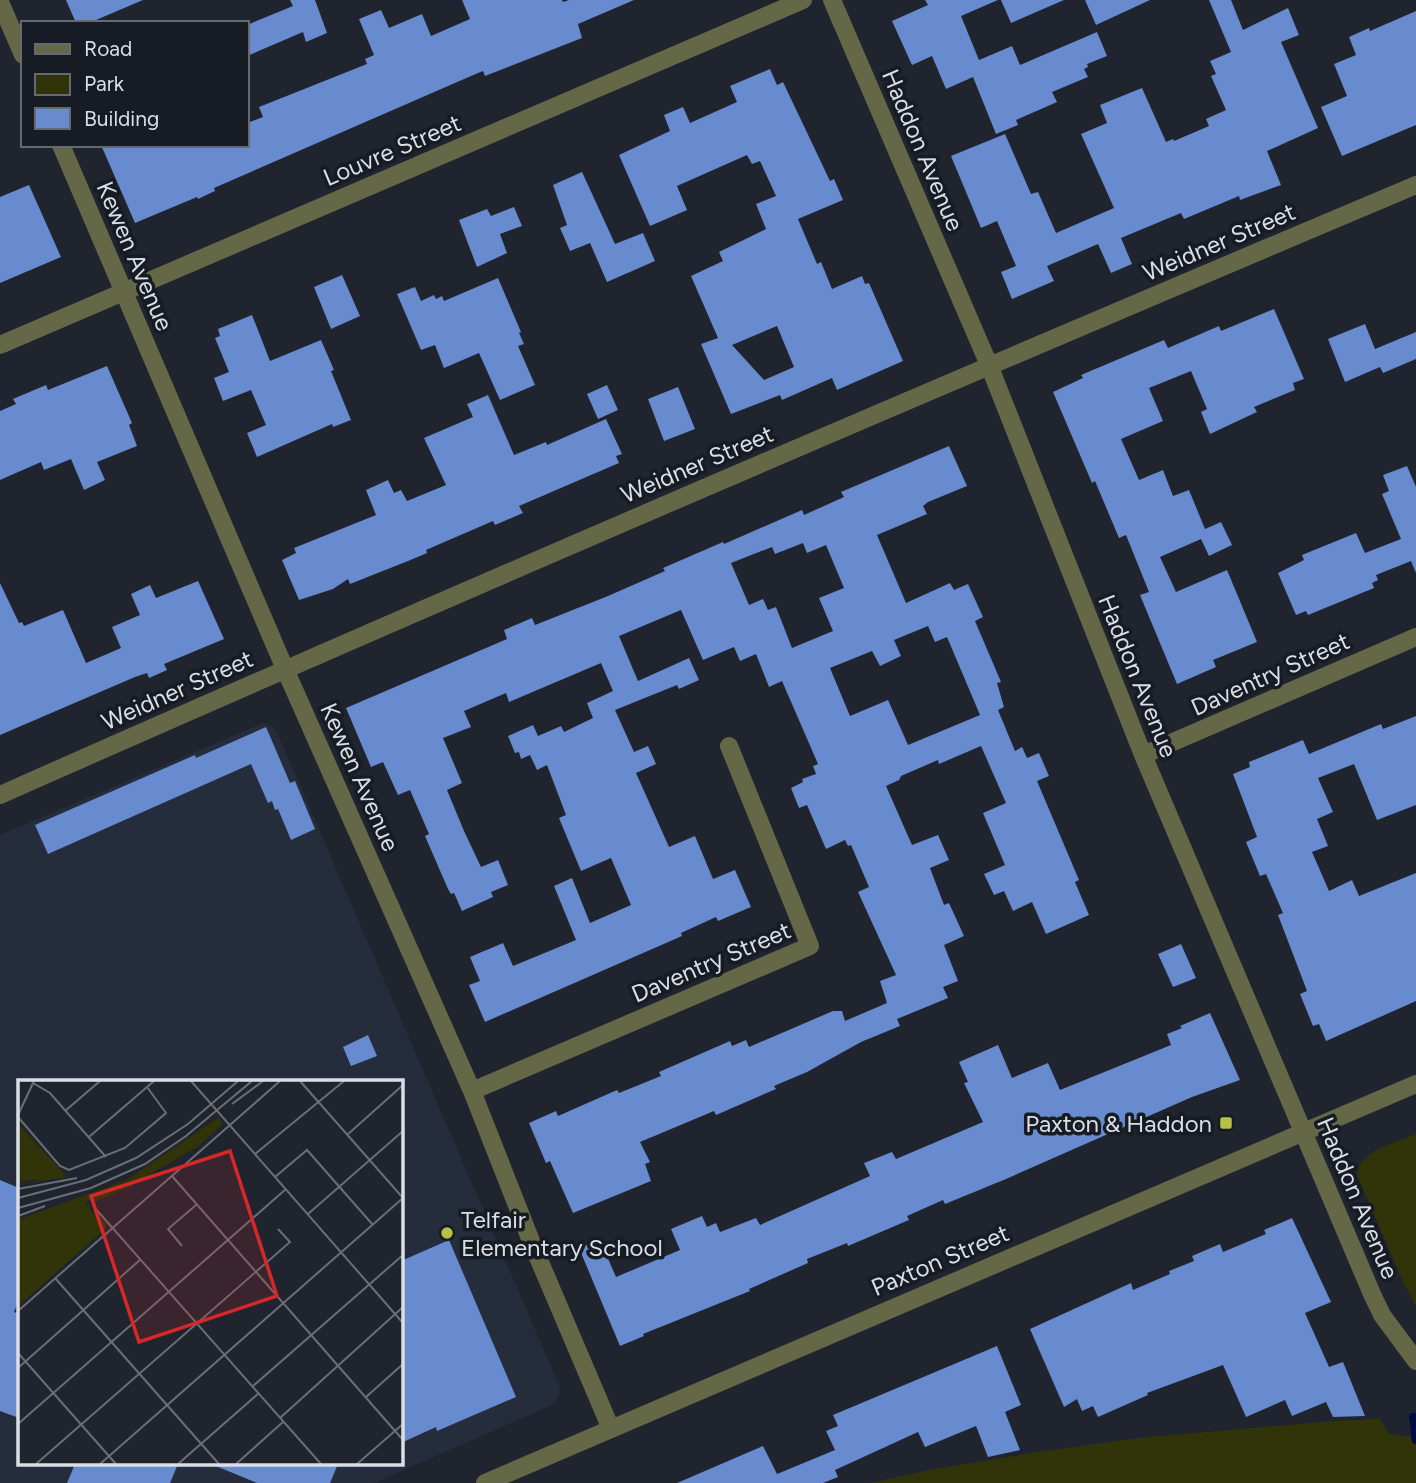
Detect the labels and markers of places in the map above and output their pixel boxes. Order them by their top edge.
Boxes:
place label: Paxton & Haddon [1025,1109,1212,1138]
marker: Paxton & Haddon [1218,1115,1234,1131]
place label: Telfair Elementary School [461,1205,663,1262]
marker: Telfair Elementary School [439,1225,455,1241]

